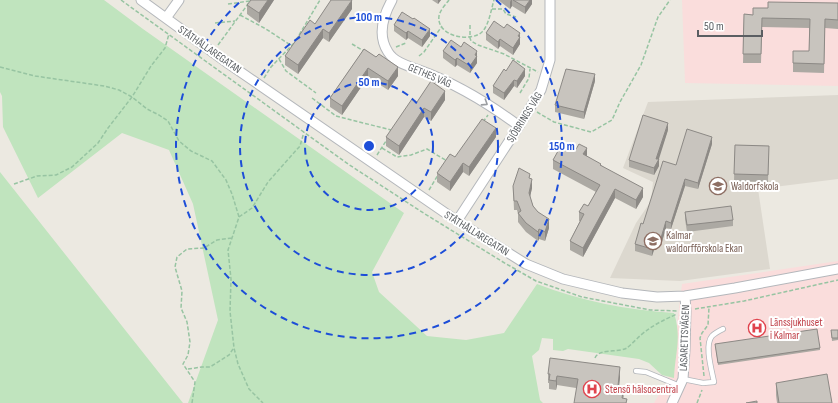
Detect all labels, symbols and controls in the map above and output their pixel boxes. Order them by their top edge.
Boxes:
text: 100 m [356,10,382,25]
scale bar [698,12,762,38]
text: 50 m [704,19,724,34]
street label: STÅTHÅLLAREGATAN [176,23,244,76]
street label: GETHES VÄG [406,61,453,90]
text: 50 m [359,75,379,90]
street label: SJÖBRINGS VÄG [504,90,545,145]
one-way arrow [481,98,488,106]
centre of rings [362,139,376,153]
text: 150 m [549,139,575,154]
school or university icon: Waldorfskola [708,176,728,196]
place label: Waldorfskola [731,180,779,193]
street label: STÅTHÅLLAREGATAN [442,208,512,259]
place label: Kalmar waldorfförskola Ekan [666,229,743,255]
school or university icon: Kalmar waldorfförskola Ekan [643,231,663,251]
street label: LASARETTSVÄGEN [677,305,692,371]
place label: Länssjukhuset i Kalmar [770,316,823,342]
hospital icon: Länssjukhuset i Kalmar [747,318,767,338]
hospital icon: Stensö hälsocentral [582,379,602,399]
place label: Stensö hälsocentral [605,383,678,396]

